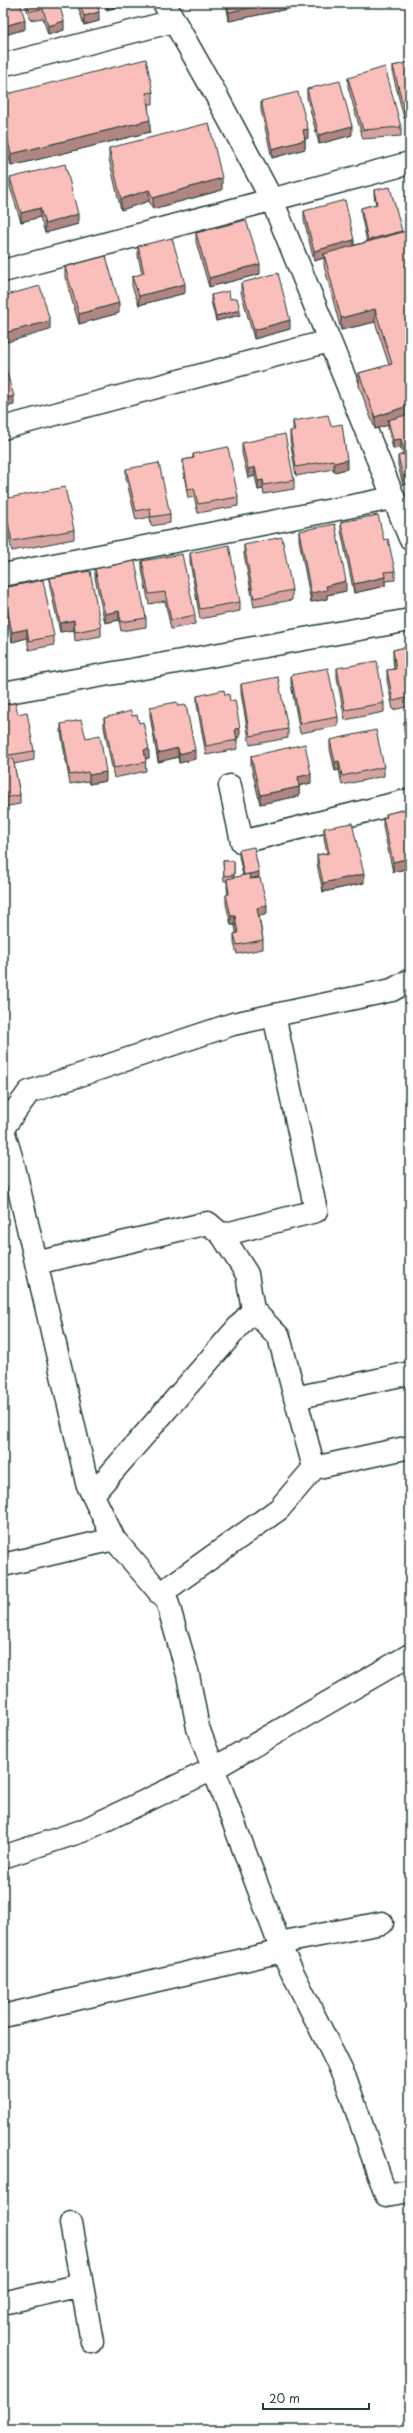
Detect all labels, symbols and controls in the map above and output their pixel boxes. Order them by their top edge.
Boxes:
scale bar [263,2385,369,2411]
text: 20 m [269,2389,300,2407]

